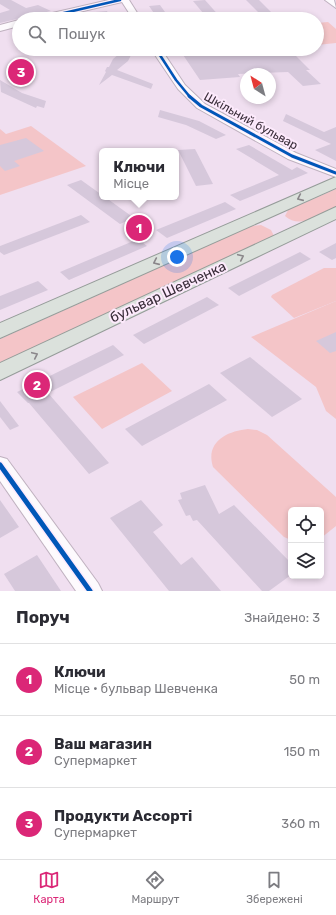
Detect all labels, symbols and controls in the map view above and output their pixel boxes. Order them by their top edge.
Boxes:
search box [12,12,324,56]
icon: search [26,23,48,45]
text: Пошук [58,25,105,43]
pin: 3 [8,57,34,87]
north arrow [240,68,276,104]
street label: Шкільний бульвар [202,89,300,153]
popup [99,148,179,200]
text: Ключи [113,158,165,176]
text: Місце [113,176,149,191]
one-way arrow [297,193,305,201]
pin: 1 [126,213,152,243]
your location [167,247,187,267]
one-way arrow [237,254,244,262]
one-way arrow [152,257,160,265]
street label: бульвар Шевченка [107,258,229,326]
one-way arrow [31,352,39,360]
pin: 2 [24,370,50,400]
map controls [288,507,324,579]
button: locate [288,507,324,543]
button: layers [288,543,324,579]
text: Поруч [16,607,70,627]
text: Знайдено: 3 [244,610,320,625]
text: Ключи [54,663,106,681]
text: 1 [26,672,32,687]
text: 50 m [289,672,320,687]
text: Місце · бульвар Шевченка [54,681,218,696]
text: Ваш магазин [54,735,152,753]
text: 2 [25,744,33,759]
text: 150 m [284,744,320,759]
text: Супермаркет [54,753,137,768]
text: Продукти Ассорті [54,807,192,825]
text: 3 [25,816,33,831]
text: 360 m [281,816,320,831]
text: Супермаркет [54,825,137,840]
tab: Карта [33,869,65,906]
tab: Маршрут [131,869,179,906]
tab: Збережені [246,869,303,906]

